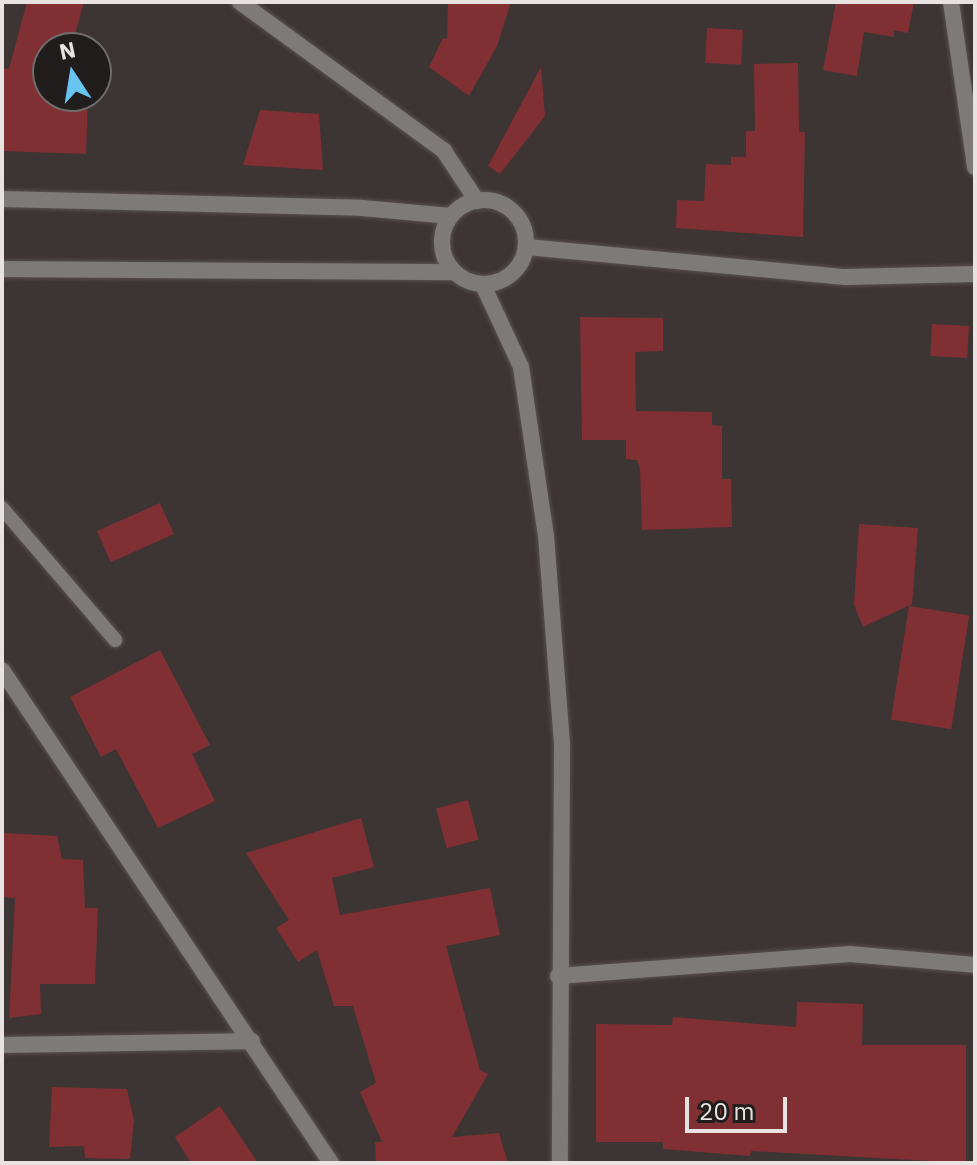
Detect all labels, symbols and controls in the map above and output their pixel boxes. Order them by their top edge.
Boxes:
north arrow [32,32,112,112]
text: N [57,34,78,66]
scale bar [689,1081,791,1131]
text: 20 m [699,1095,754,1127]

